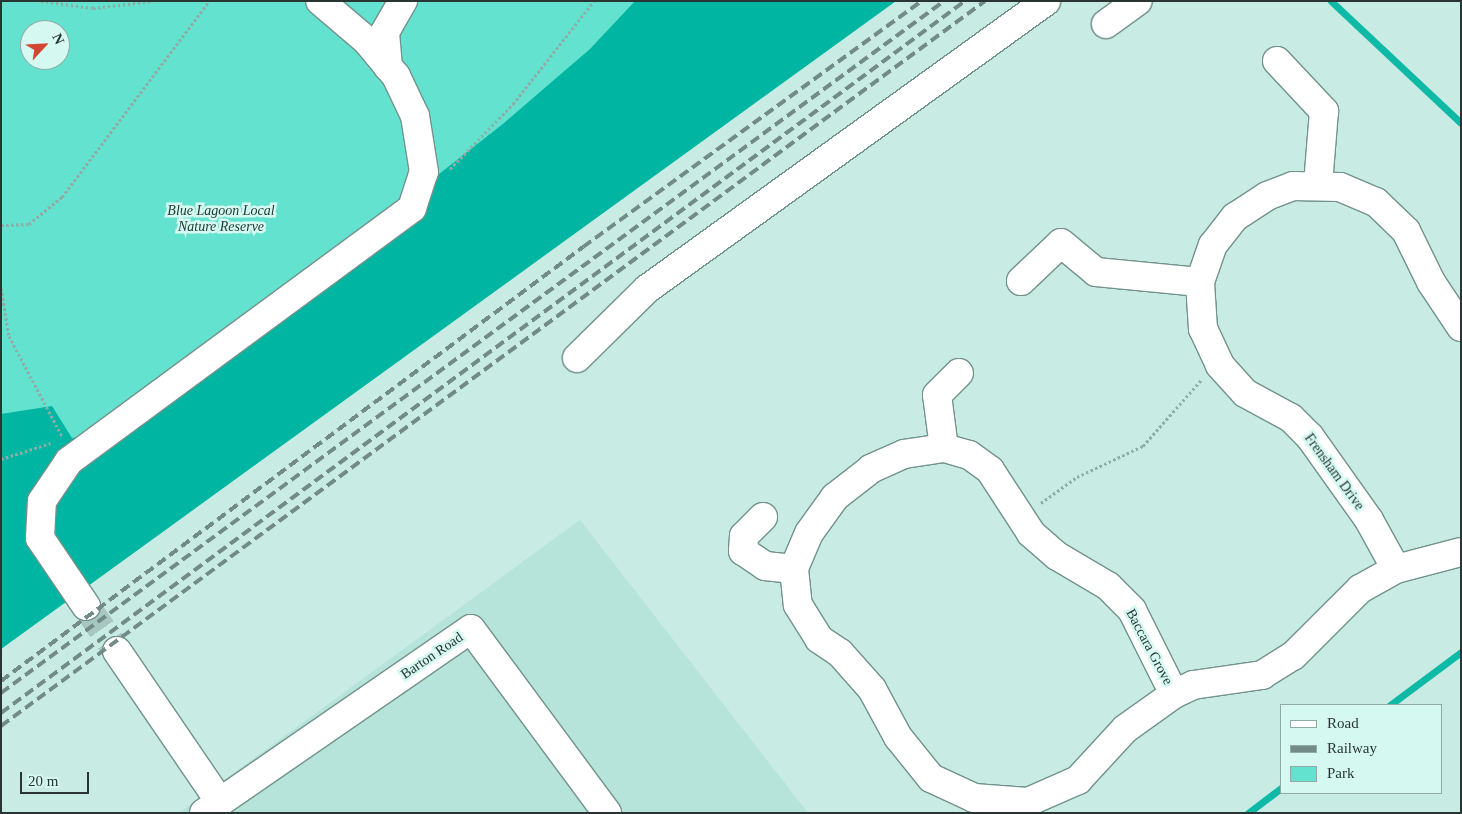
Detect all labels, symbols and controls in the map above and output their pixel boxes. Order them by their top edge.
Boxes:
north arrow [20,20,70,70]
text: N [49,31,67,47]
park label: Blue Lagoon Local Nature Reserve [167,203,275,236]
street label: Frensham Drive [1301,430,1367,514]
street label: Baccara Grove [1122,606,1176,688]
street label: Barton Road [398,629,466,683]
legend [1280,704,1442,794]
text: Road [1327,715,1359,731]
text: Railway [1327,740,1377,756]
scale bar [22,762,91,794]
text: Park [1327,765,1355,781]
text: 20 m [28,773,58,789]

